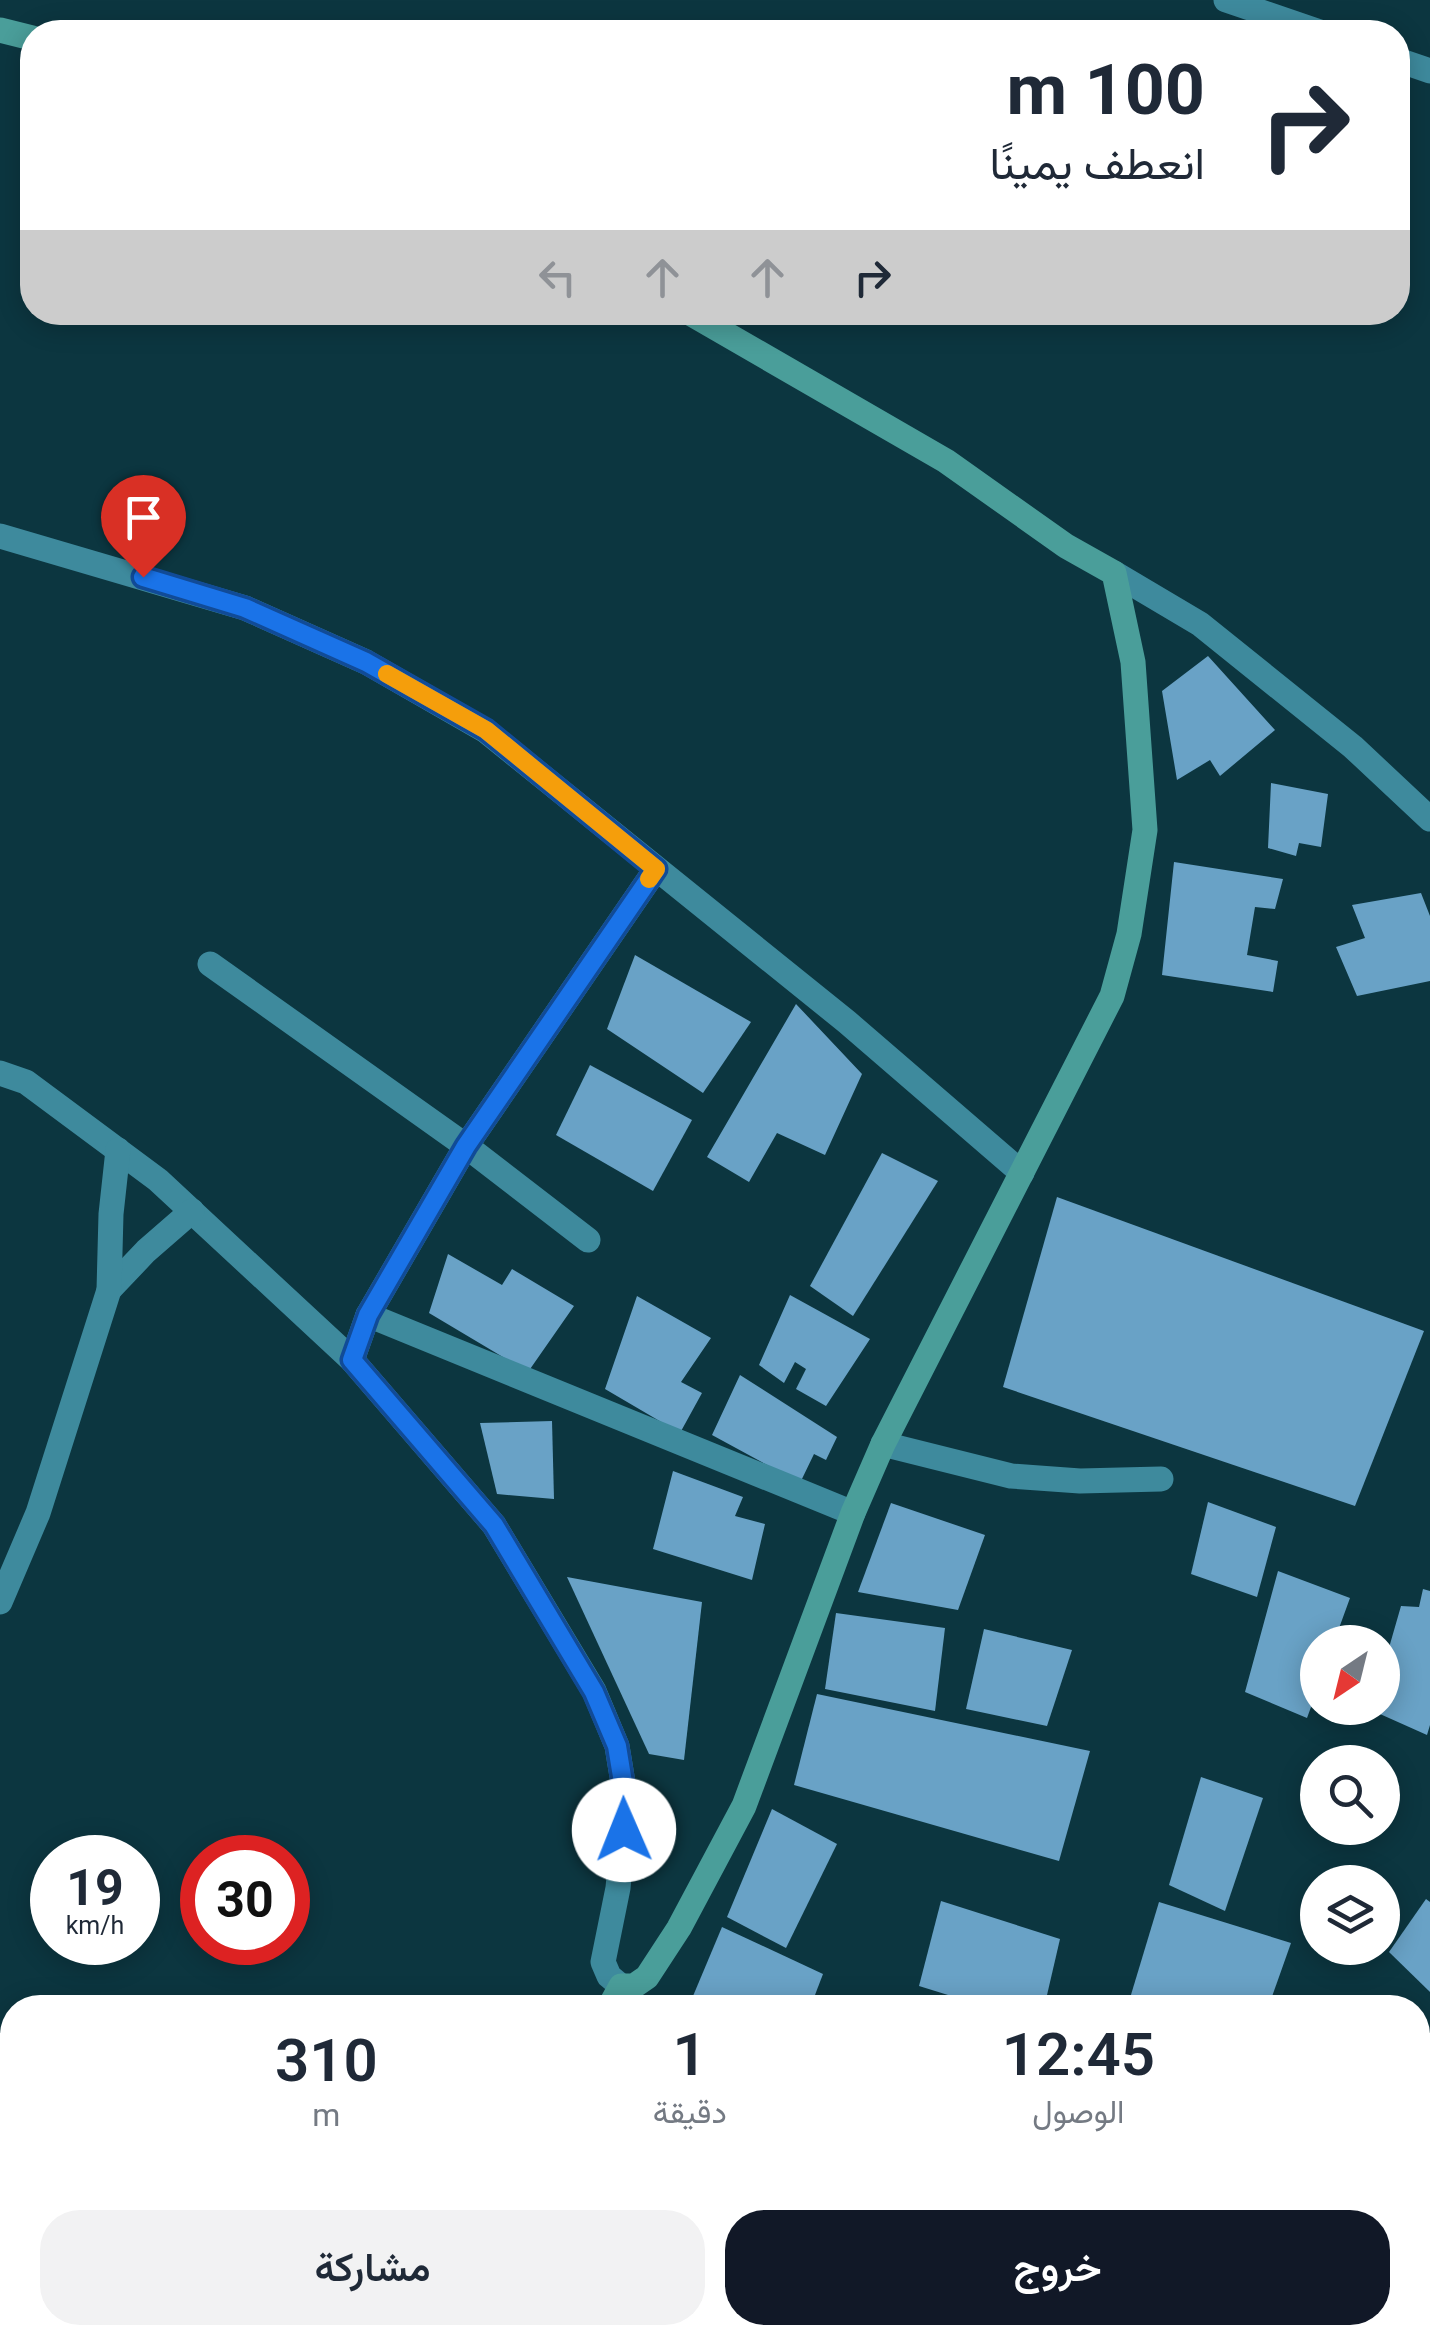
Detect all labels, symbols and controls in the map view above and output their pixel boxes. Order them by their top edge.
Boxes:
text: 100 m [1006,49,1205,131]
icon: right [1240,60,1370,190]
text: انعطف يمينًا [990,137,1205,190]
icon: left [530,250,585,305]
icon: ahead [635,250,690,305]
icon: ahead [740,250,795,305]
icon: right [845,250,900,305]
pin [101,475,186,578]
icon: arrive [116,490,171,545]
north arrow [1300,1625,1400,1725]
map controls [1300,1625,1400,1965]
button: search [1300,1745,1400,1845]
position arrow [572,1778,676,1882]
speed limit sign: 30 [180,1835,310,1965]
text: 19 [66,1859,124,1917]
button: layers [1300,1865,1400,1965]
text: km/h [66,1911,124,1940]
text: 1 [673,2019,707,2090]
text: 12:45 [1002,2019,1155,2090]
text: 310 [275,2025,378,2096]
text: دقيقة [653,2093,727,2131]
text: الوصول [1032,2093,1125,2131]
text: m [312,2096,340,2134]
button: مشاركة [40,2210,705,2325]
button: خروج [725,2210,1390,2325]

